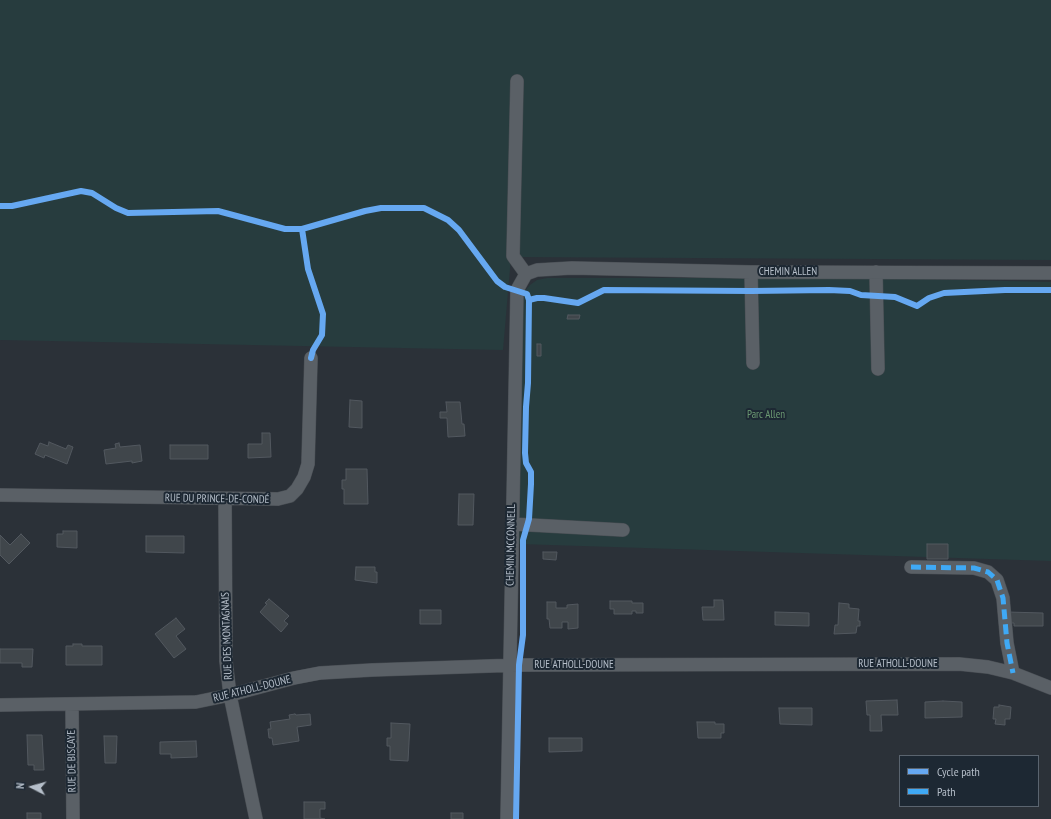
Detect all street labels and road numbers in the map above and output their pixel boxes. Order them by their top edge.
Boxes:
street label: CHEMIN ALLEN [759,265,817,279]
street label: RUE DU PRINCE-DE-CONDÉ [165,491,269,507]
street label: CHEMIN MCCONNELL [504,504,518,586]
street label: RUE DES MONTAGNAIS [219,592,235,680]
street label: RUE ATHOLL-DOUNE [858,657,938,671]
street label: RUE ATHOLL-DOUNE [534,658,614,672]
street label: RUE ATHOLL-DOUNE [212,673,292,705]
street label: RUE DE BISCAYE [65,730,79,792]

